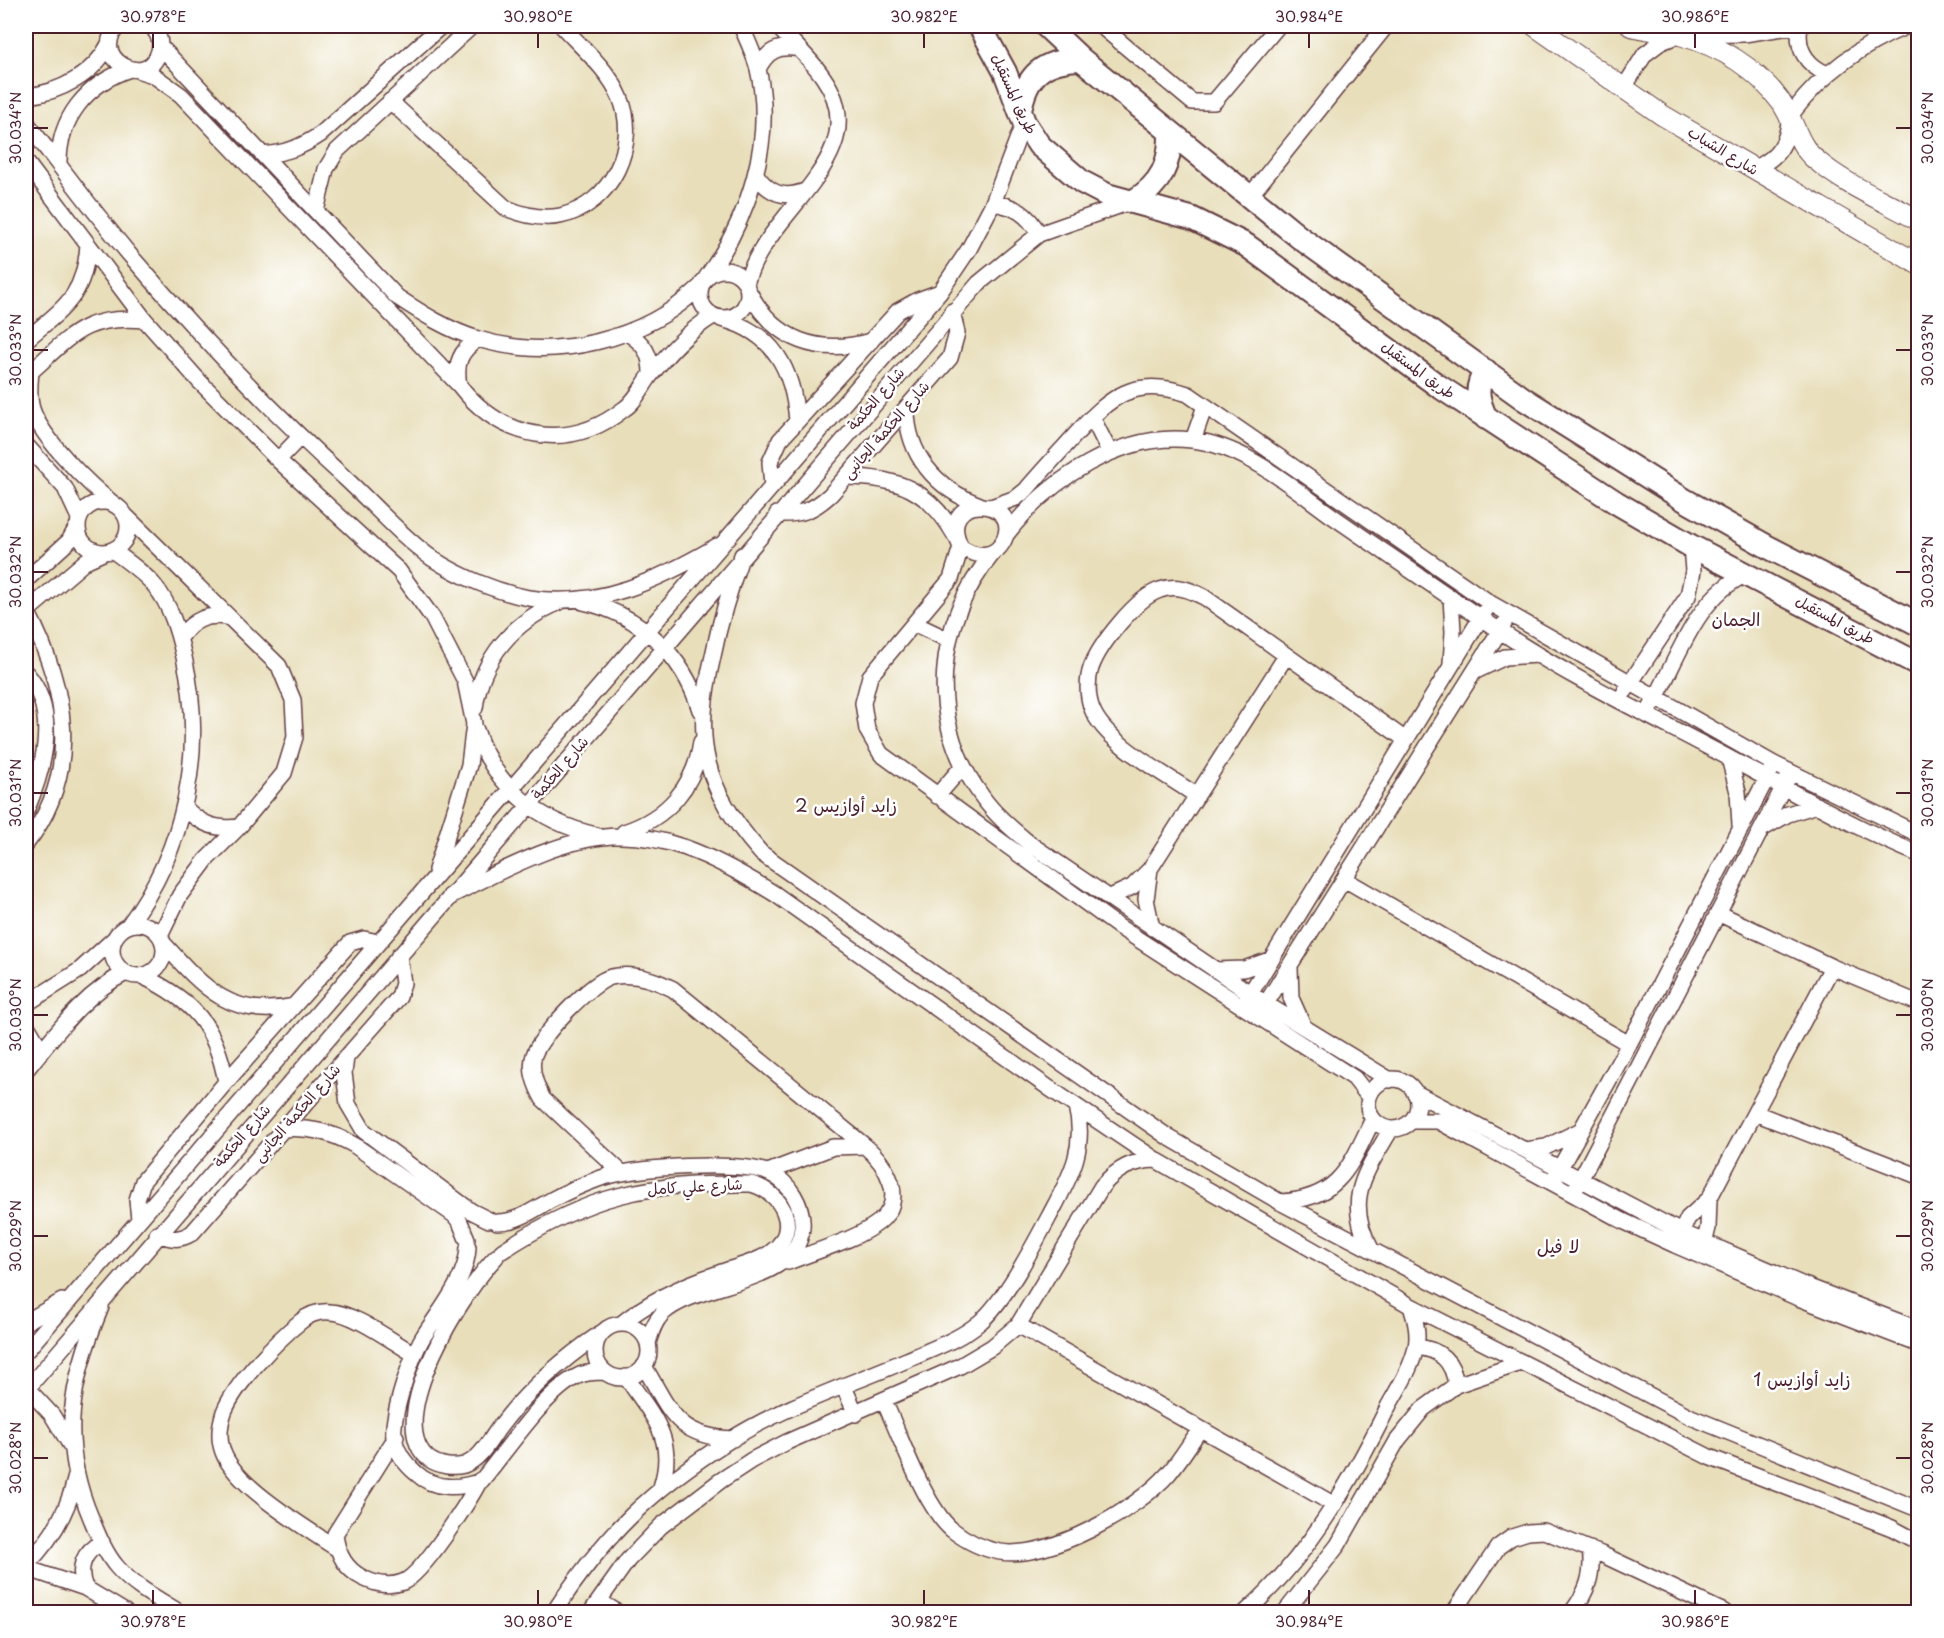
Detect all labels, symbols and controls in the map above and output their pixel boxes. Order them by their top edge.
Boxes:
text: 30.978°E [120,4,186,27]
text: 30.980°E [503,4,573,27]
text: 30.982°E [890,4,958,27]
text: 30.984°E [1275,4,1343,27]
text: 30.986°E [1661,4,1729,27]
street label: طريق المستقبل [987,49,1044,138]
text: 30.034°N [3,92,26,164]
text: 30.034°N [1915,92,1938,164]
street label: شارع الشباب [1684,119,1764,180]
text: 30.033°N [3,314,26,386]
text: 30.033°N [1915,314,1938,386]
street label: طريق المستقبل [1377,334,1461,404]
street label: شارع الحكمة [841,361,909,435]
street label: شارع الحكمة الجانبى [836,375,934,483]
text: 30.032°N [3,535,26,609]
text: 30.032°N [1915,535,1938,609]
street label: طريق المستقبل [1792,588,1879,649]
district label: الجمان [1712,605,1760,632]
street label: شارع الحكمة [525,730,593,804]
text: 30.031°N [3,758,26,828]
text: 30.031°N [1915,758,1938,828]
district label: زايد أوازيس 2 [795,791,897,818]
text: 30.030°N [3,978,26,1052]
text: 30.030°N [1915,978,1938,1052]
street label: شارع الحكمة الجانبى [247,1058,345,1166]
street label: شارع الحكمة [207,1098,275,1172]
street label: شارع علي كامل [647,1172,743,1202]
text: 30.029°N [3,1200,26,1272]
text: 30.029°N [1915,1200,1938,1272]
district label: لا فيل [1537,1232,1579,1259]
district label: زايد أوازيس 1 [1753,1365,1851,1392]
text: 30.028°N [3,1421,26,1495]
text: 30.028°N [1915,1421,1938,1495]
text: 30.978°E [120,1609,186,1632]
text: 30.980°E [503,1609,573,1632]
text: 30.982°E [890,1609,958,1632]
text: 30.984°E [1275,1609,1343,1632]
text: 30.986°E [1661,1609,1729,1632]

